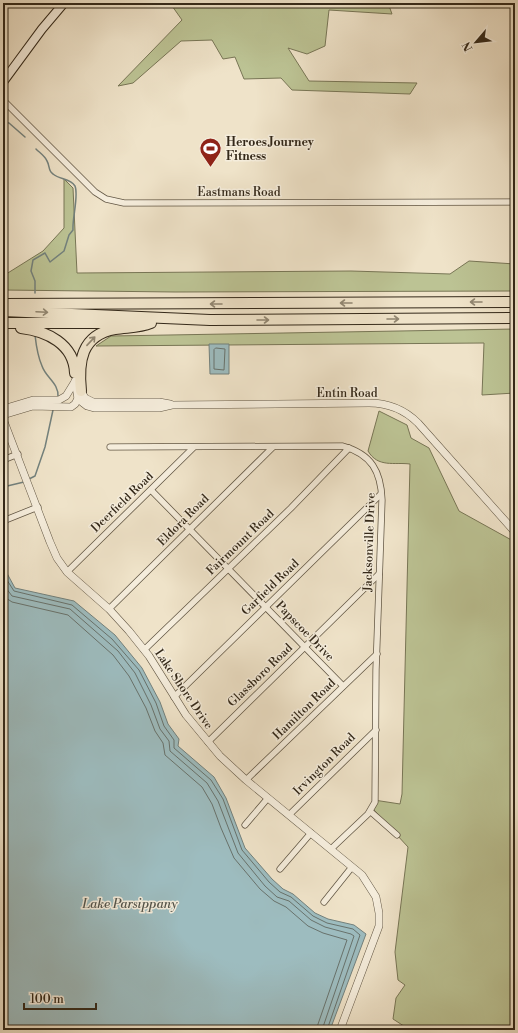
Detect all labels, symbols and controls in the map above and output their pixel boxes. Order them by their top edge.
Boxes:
north arrow [456,22,496,62]
text: N [460,39,476,53]
place label: Heroes Journey Fitness [226,135,315,164]
sports icon: Heroes Journey Fitness [197,136,223,169]
street label: Eastmans Road [197,185,281,200]
one-way arrow [340,299,353,307]
one-way arrow [470,299,483,306]
one-way arrow [210,300,223,308]
one-way arrow [35,309,48,316]
one-way arrow [386,315,399,323]
one-way arrow [256,316,269,324]
one-way arrow [86,336,95,346]
street label: Entin Road [316,386,378,401]
street label: Deerfield Road [88,469,157,536]
street label: Eldora Road [154,491,212,549]
street label: Jacksonville Drive [360,492,379,593]
street label: Fairmount Road [203,506,277,578]
street label: Garfield Road [238,556,302,619]
street label: Papscoe Drive [272,598,337,665]
street label: Glassboro Road [225,640,296,710]
street label: Lake Shore Drive [151,646,216,732]
street label: Hamilton Road [270,675,339,743]
street label: Irvington Road [290,730,359,799]
water label: Lake Parsippany [81,896,178,912]
scale bar [24,985,96,1011]
text: 100 m [30,992,64,1007]

